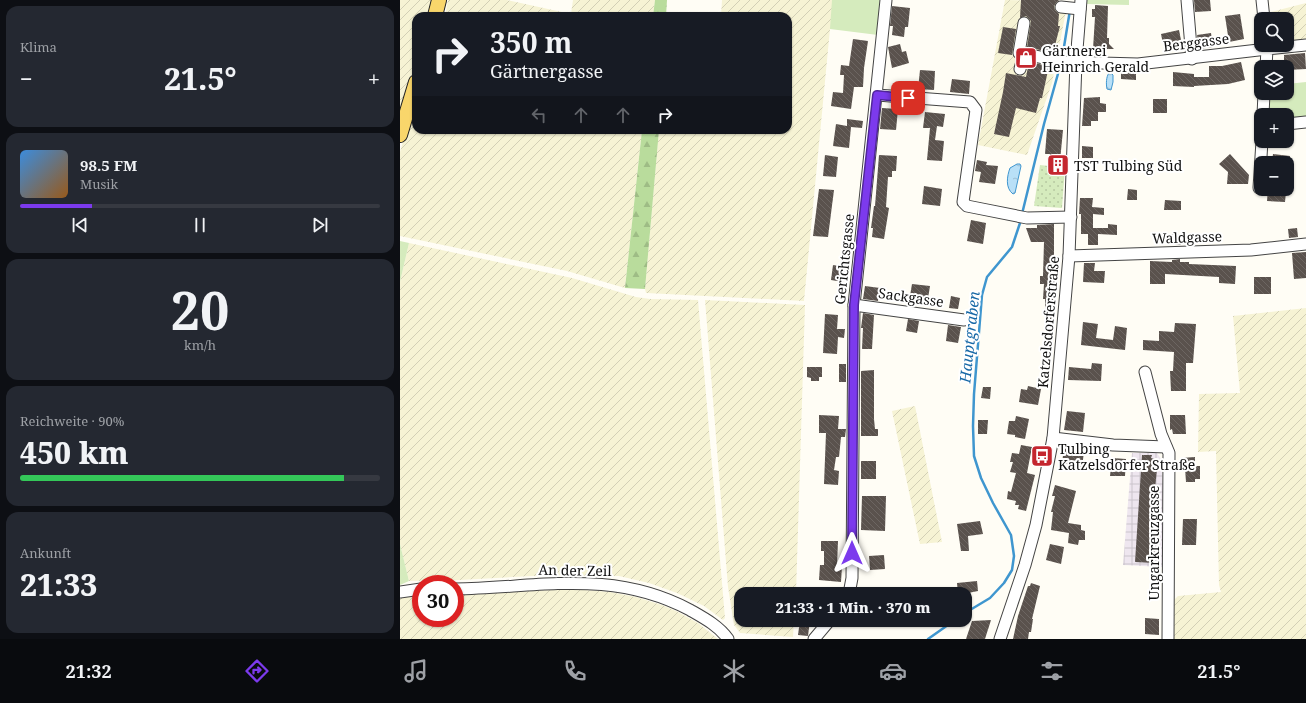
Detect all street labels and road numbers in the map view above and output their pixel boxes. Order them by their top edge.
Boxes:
street label: Berggasse [1162,29,1230,55]
street label: Gerichtsgasse [830,213,858,305]
street label: Waldgasse [1152,226,1222,248]
street label: Katzelsdorferstraße [1033,255,1063,389]
street label: Sackgasse [877,283,945,311]
street label: Ungarkreuzgasse [1144,486,1163,600]
street label: An der Zeil [538,560,613,580]

